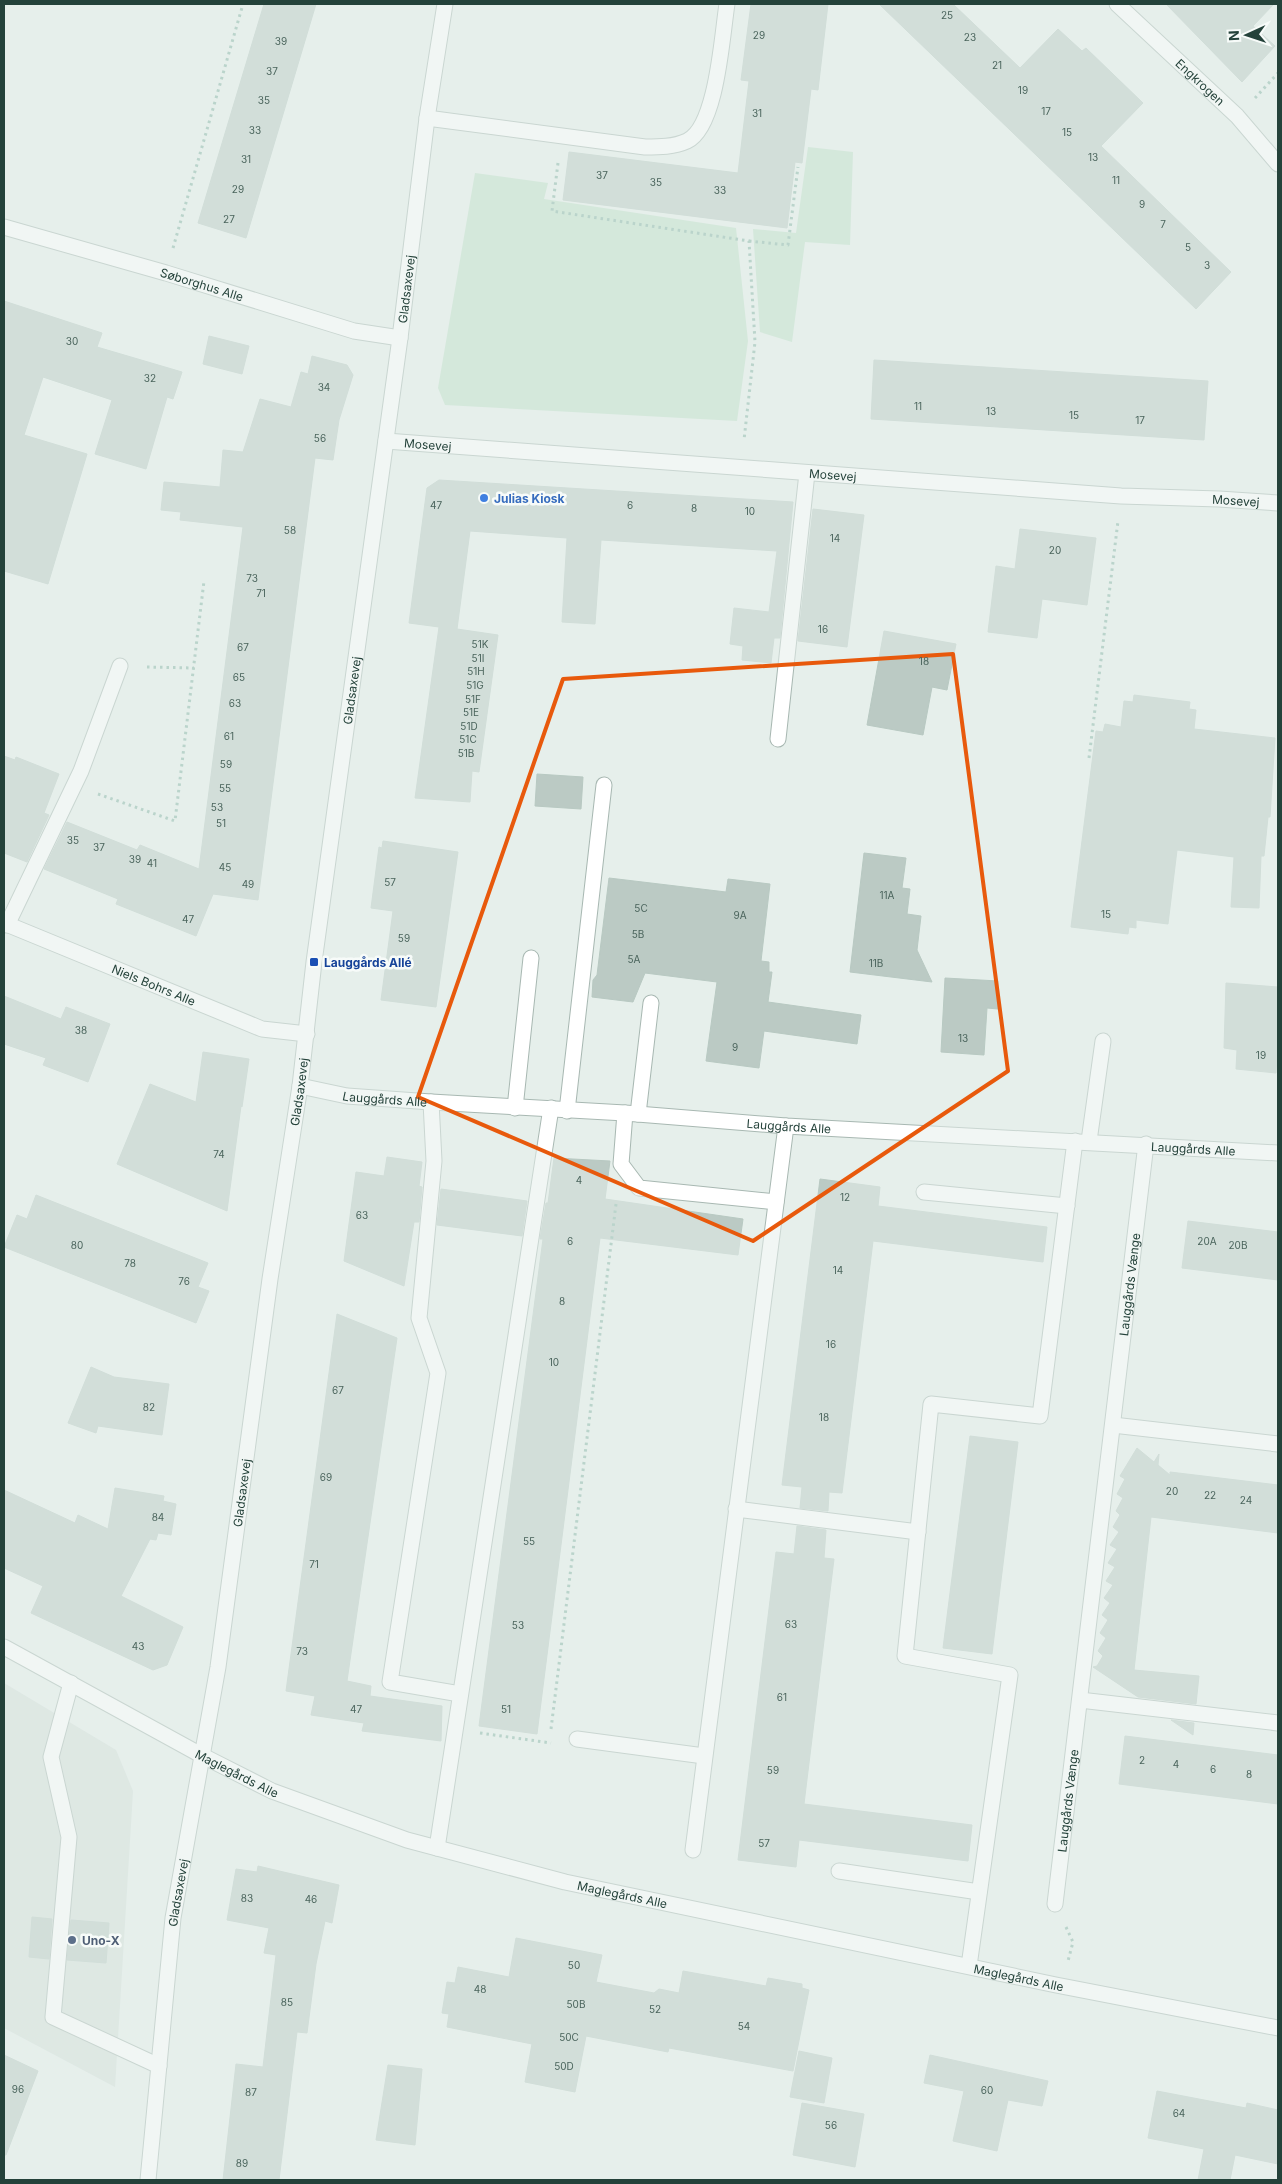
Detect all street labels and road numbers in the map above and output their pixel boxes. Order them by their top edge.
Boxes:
street label: Engkrogen [1173,55,1228,108]
street label: Gladsaxevej [394,254,418,324]
street label: Søborghus Alle [159,264,245,304]
street label: Mosevej [404,435,452,453]
street label: Mosevej [808,465,857,484]
street label: Mosevej [1212,491,1260,509]
street label: Gladsaxevej [339,655,364,725]
street label: Niels Bohrs Alle [110,961,198,1008]
street label: Gladsaxevej [286,1057,311,1127]
street label: Lauggårds Alle [341,1088,428,1109]
street label: Lauggårds Alle [746,1115,832,1136]
street label: Lauggårds Alle [1151,1139,1236,1158]
street label: Lauggårds Vænge [1116,1232,1143,1337]
street label: Gladsaxevej [229,1458,253,1528]
street label: Maglegårds Alle [193,1746,281,1800]
street label: Lauggårds Vænge [1054,1748,1081,1853]
street label: Gladsaxevej [165,1857,191,1927]
street label: Maglegårds Alle [576,1877,669,1911]
street label: Maglegårds Alle [972,1960,1065,1994]

